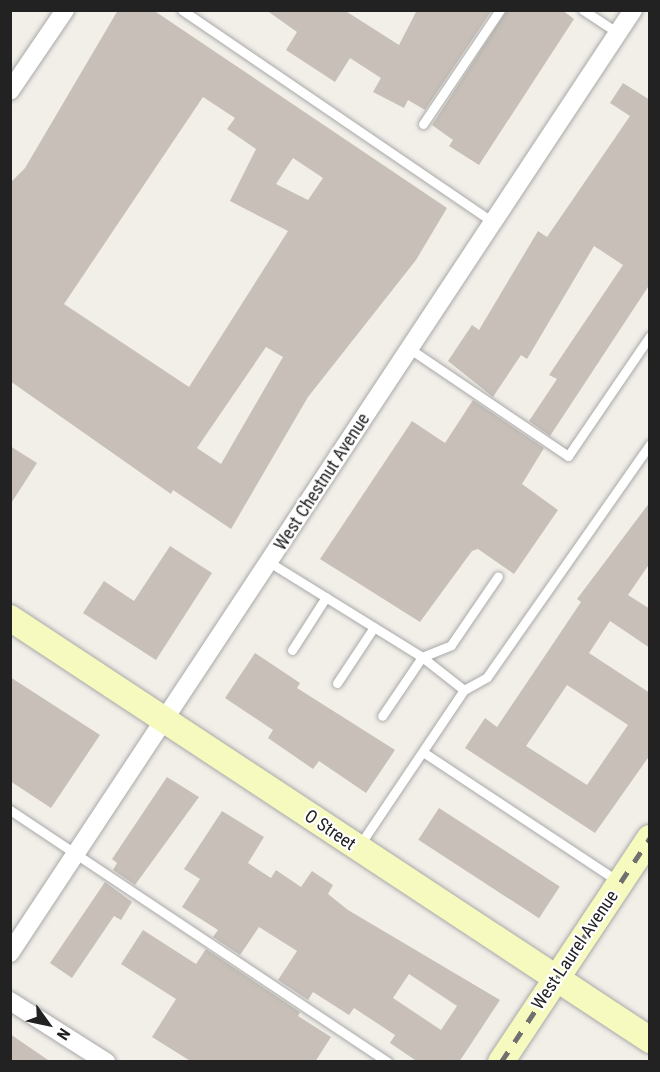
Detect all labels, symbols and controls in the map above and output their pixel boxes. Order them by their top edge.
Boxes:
street label: West Chestnut Avenue [270,409,374,555]
street label: O Street [300,805,360,855]
street label: West Laurel Avenue [527,886,623,1014]
north arrow [18,994,78,1054]
text: N [53,1025,74,1043]

